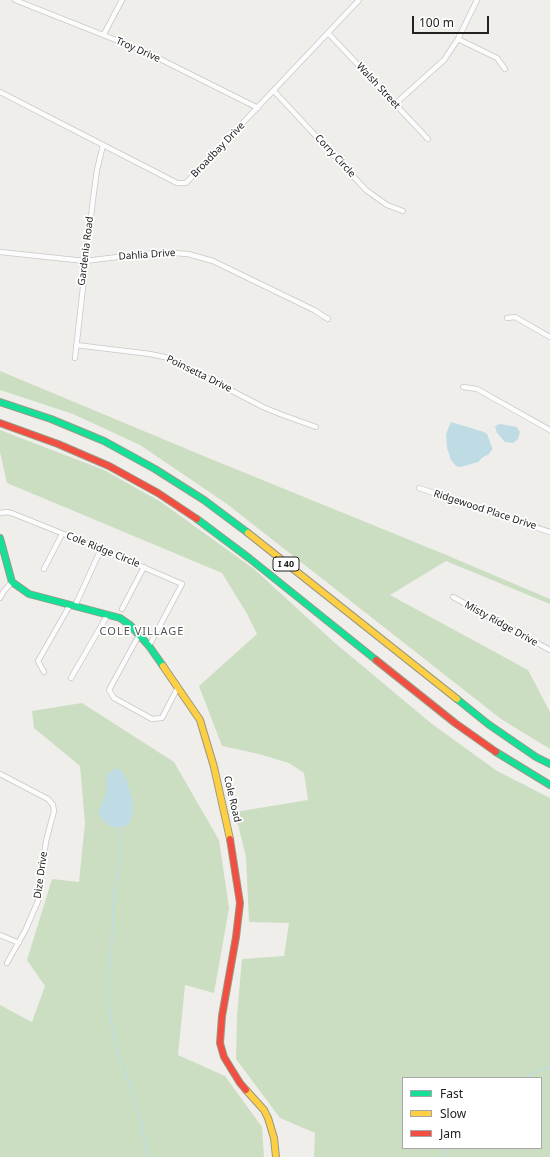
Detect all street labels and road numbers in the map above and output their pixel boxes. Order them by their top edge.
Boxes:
street label: Troy Drive [114,35,162,65]
street label: Walsh Street [354,60,402,112]
street label: Broadbay Drive [189,120,247,180]
street label: Corry Circle [312,132,358,180]
street label: Gardenia Road [76,216,96,286]
street label: Dahlia Drive [118,247,176,263]
street label: Poinsetta Drive [164,353,234,395]
street label: Ridgewood Place Drive [432,488,538,532]
street label: Cole Ridge Circle [64,530,142,570]
road number: I 40 [273,557,299,571]
street label: Misty Ridge Drive [462,599,540,649]
street label: Cole Road [221,775,243,823]
street label: Dize Drive [32,851,50,899]

